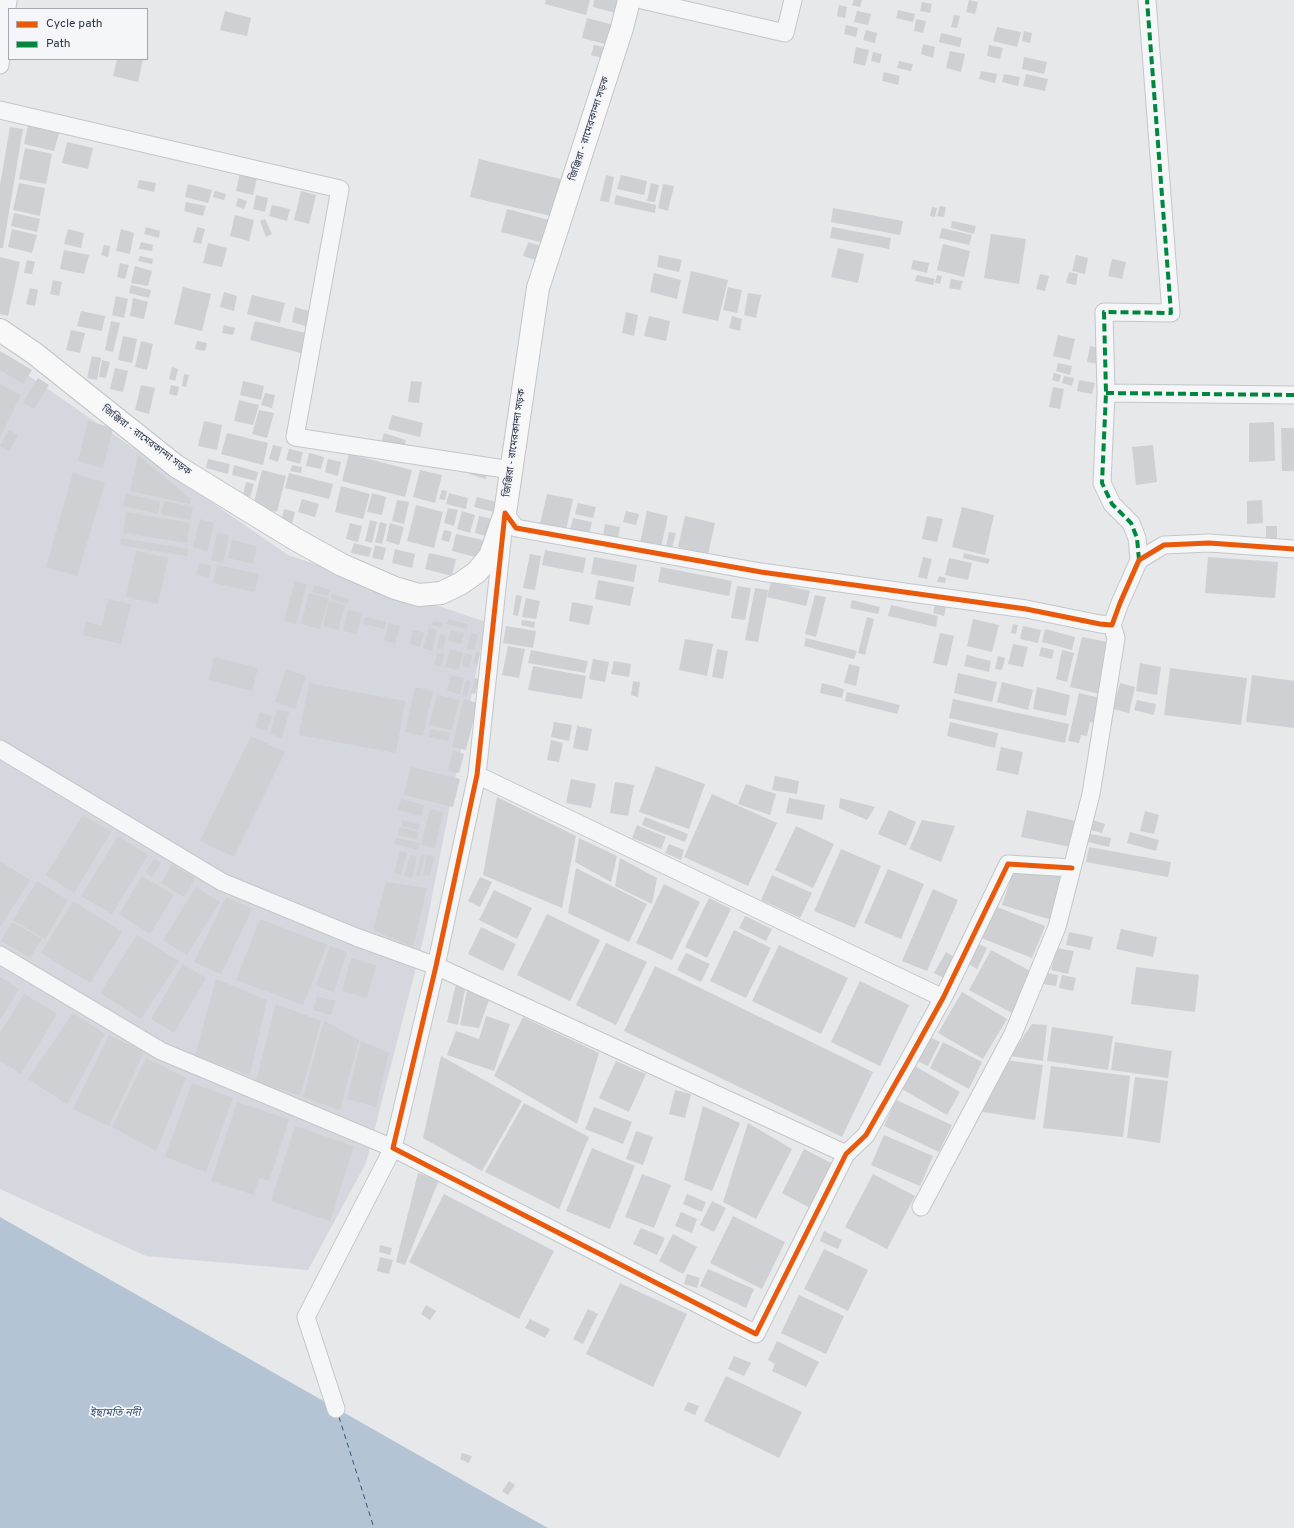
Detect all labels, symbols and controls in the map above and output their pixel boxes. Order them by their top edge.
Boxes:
legend [8,8,148,60]
text: Cycle path [46,16,103,32]
text: Path [46,36,71,52]
street label: জিঞ্জিরা - রামেরকান্দা সড়ক [567,75,613,183]
street label: জিঞ্জিরা - রামেরকান্দা সড়ক [501,388,529,498]
street label: জিঞ্জিরা - রামেরকান্দা সড়ক [99,403,193,479]
water label: ইছামতি নদী [89,1407,141,1421]

